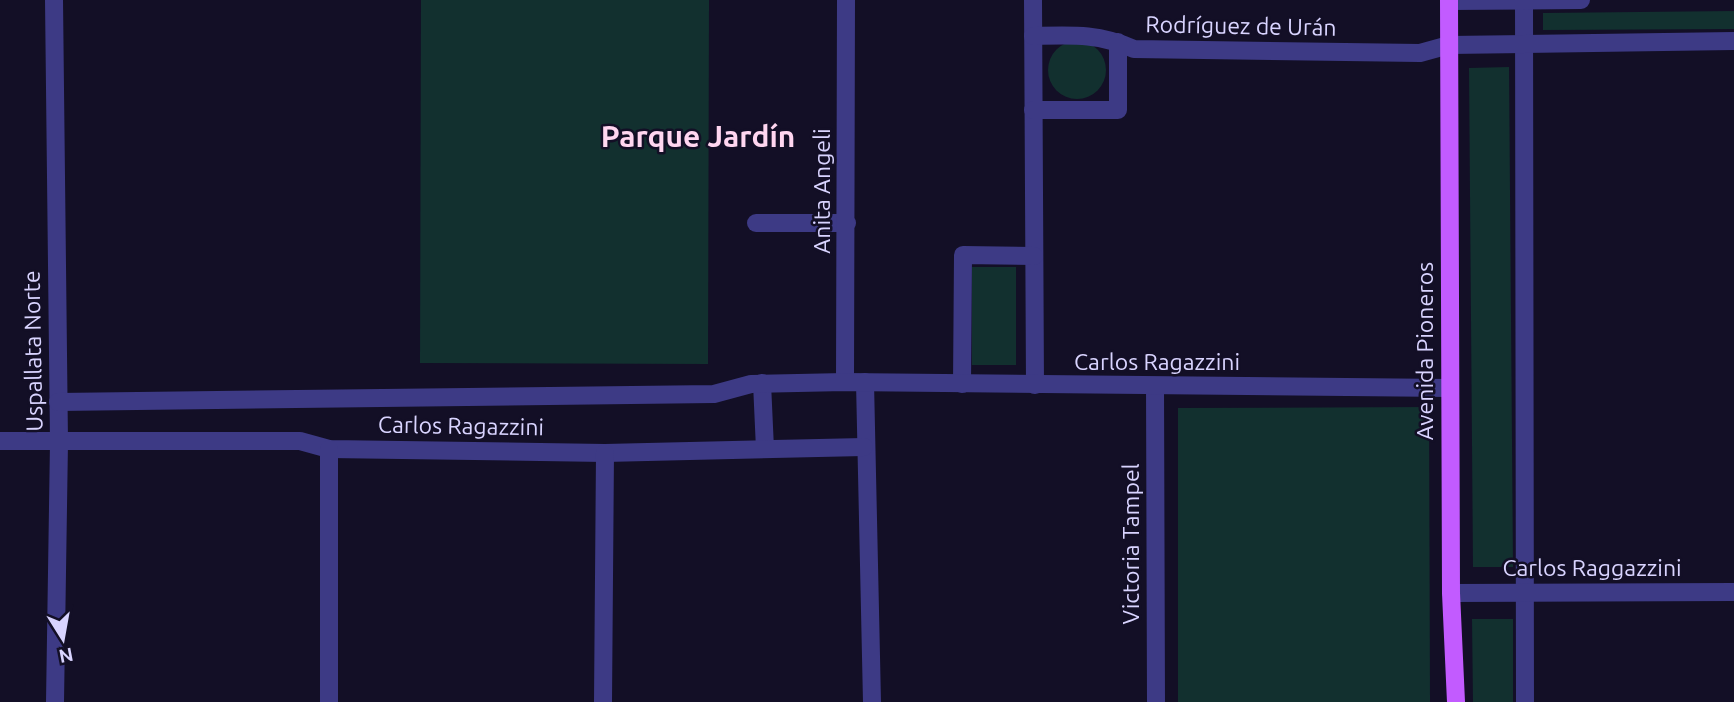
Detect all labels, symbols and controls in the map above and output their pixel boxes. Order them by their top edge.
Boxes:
street label: Rodríguez de Urán [1145,11,1337,40]
district label: Parque Jardín [601,119,795,153]
street label: Anita Angeli [809,128,834,254]
street label: Avenida Pioneros [1412,262,1437,440]
street label: Uspallata Norte [19,270,46,432]
street label: Carlos Ragazzini [1074,349,1240,374]
street label: Carlos Ragazzini [378,412,544,439]
street label: Victoria Tampel [1118,463,1143,625]
street label: Carlos Raggazzini [1502,555,1682,580]
north arrow [28,604,98,674]
text: N [57,644,75,668]

